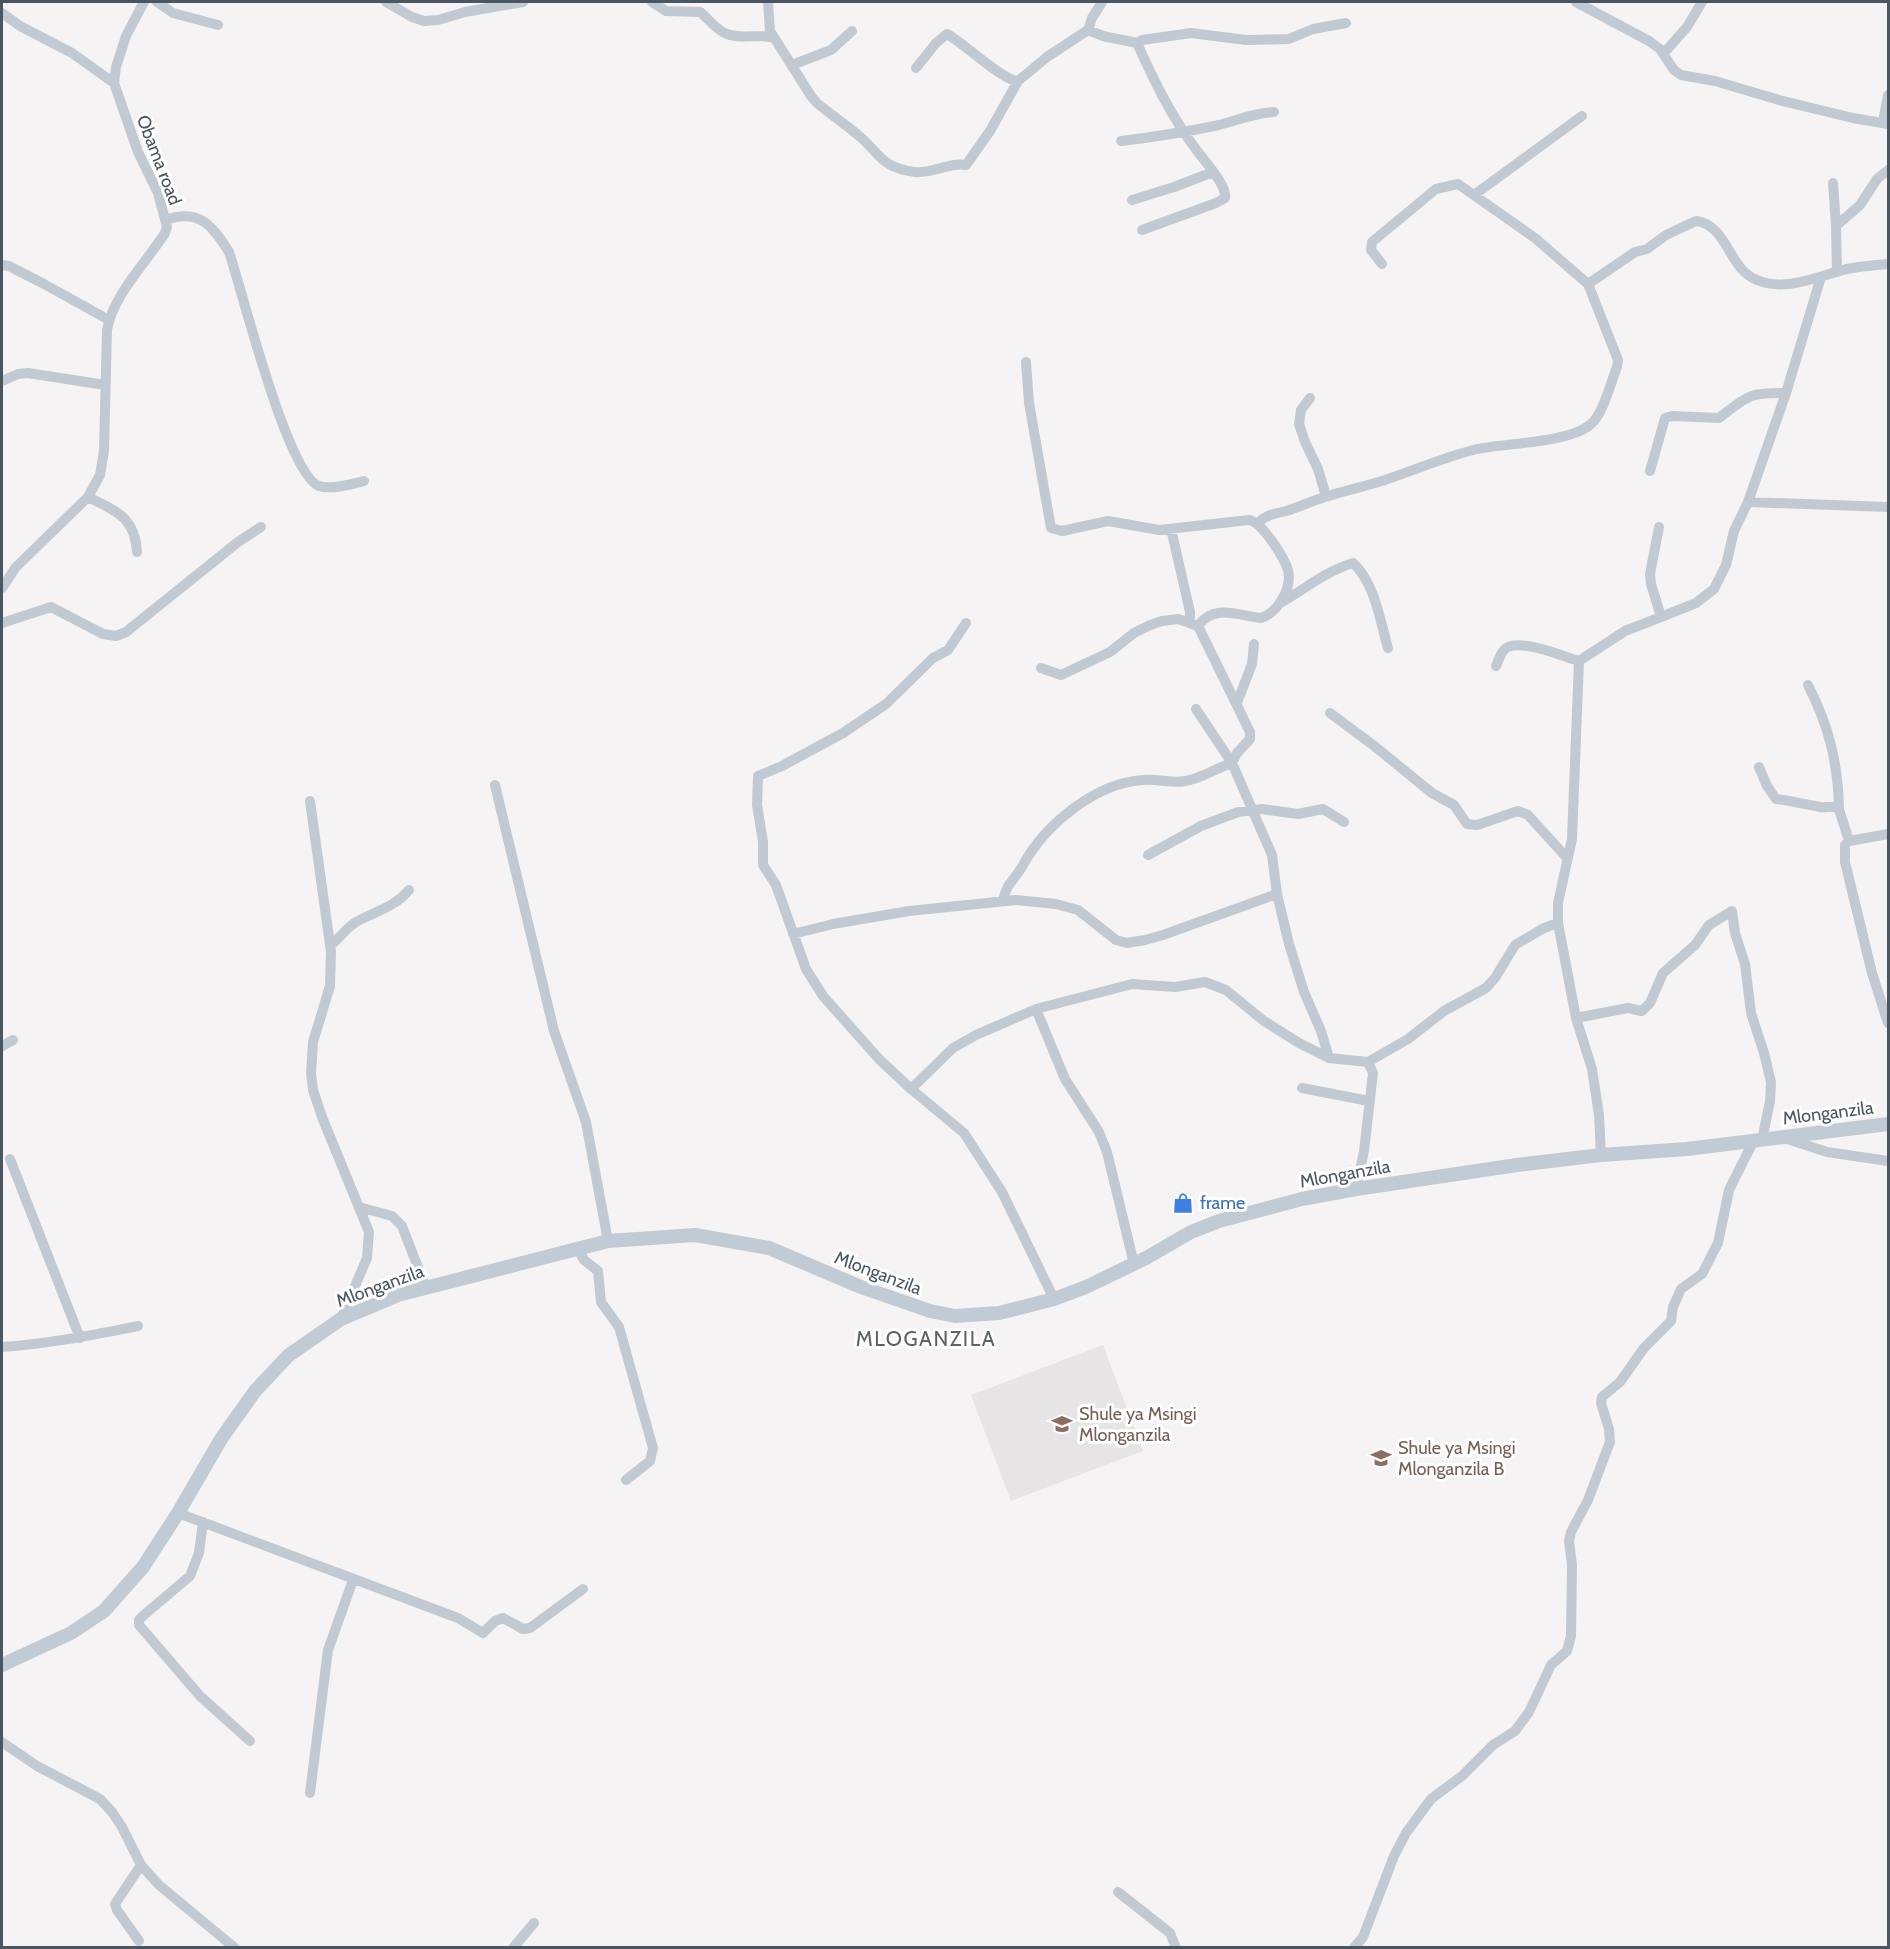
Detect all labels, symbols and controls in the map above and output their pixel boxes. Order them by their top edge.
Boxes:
street label: Obama road [132,112,186,208]
street label: Mlonganzila [1781,1096,1875,1129]
street label: Mlonganzila [1298,1155,1392,1193]
shop icon: frame [1171,1191,1195,1215]
place label: frame [1200,1192,1245,1214]
street label: Mlonganzila [831,1246,925,1300]
street label: Mlonganzila [333,1260,427,1312]
district label: MLOGANZILA [856,1326,996,1351]
place label: Shule ya Msingi Mlonganzila [1079,1403,1197,1446]
school or university icon: Shule ya Msingi Mlonganzila [1050,1412,1074,1436]
place label: Shule ya Msingi Mlonganzila B [1398,1437,1516,1480]
school or university icon: Shule ya Msingi Mlonganzila B [1369,1446,1393,1470]

